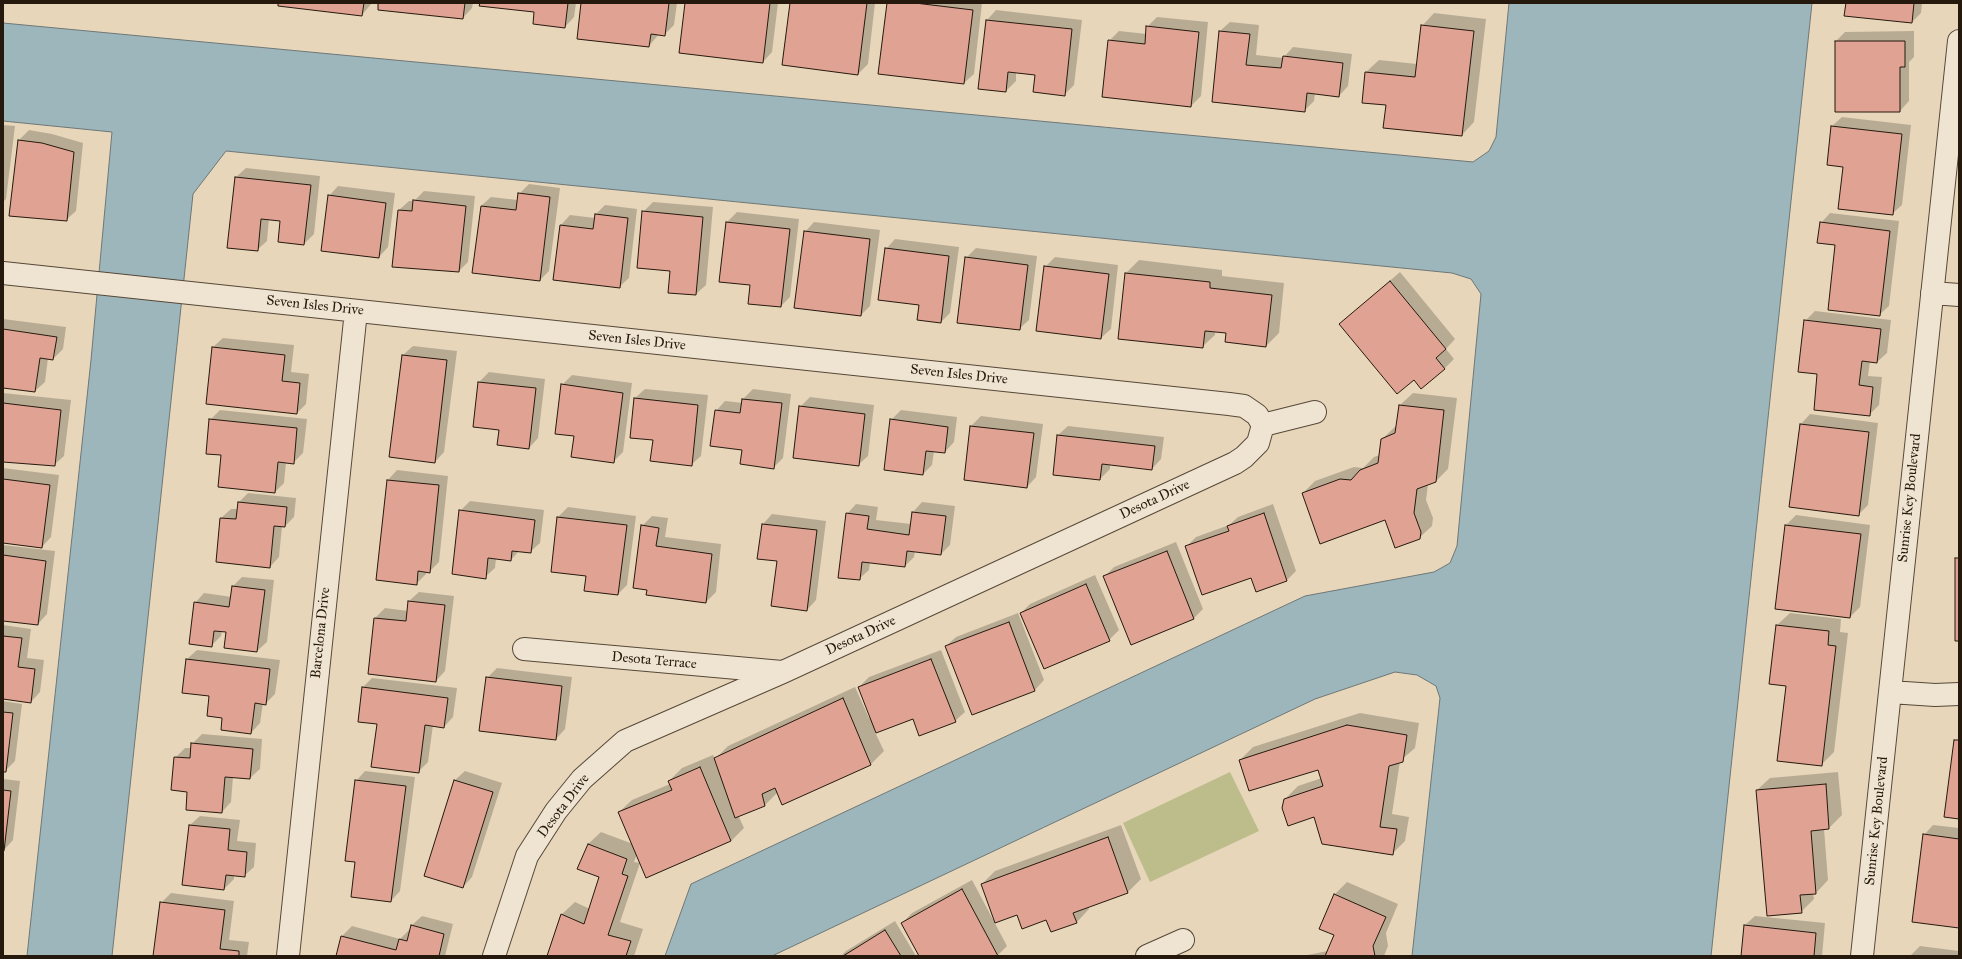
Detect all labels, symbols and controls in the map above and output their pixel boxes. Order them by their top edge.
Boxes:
street label: Seven Isles Drive [265,293,365,319]
street label: Seven Isles Drive [587,328,687,354]
street label: Seven Isles Drive [909,362,1009,388]
street label: Sunrise Key Boulevard [1895,433,1925,563]
street label: Desota Drive [1117,476,1193,524]
street label: Barcelona Drive [308,586,334,680]
street label: Desota Drive [823,612,899,660]
street label: Desota Terrace [611,649,697,673]
street label: Sunrise Key Boulevard [1862,756,1892,886]
street label: Desota Drive [535,771,593,841]

